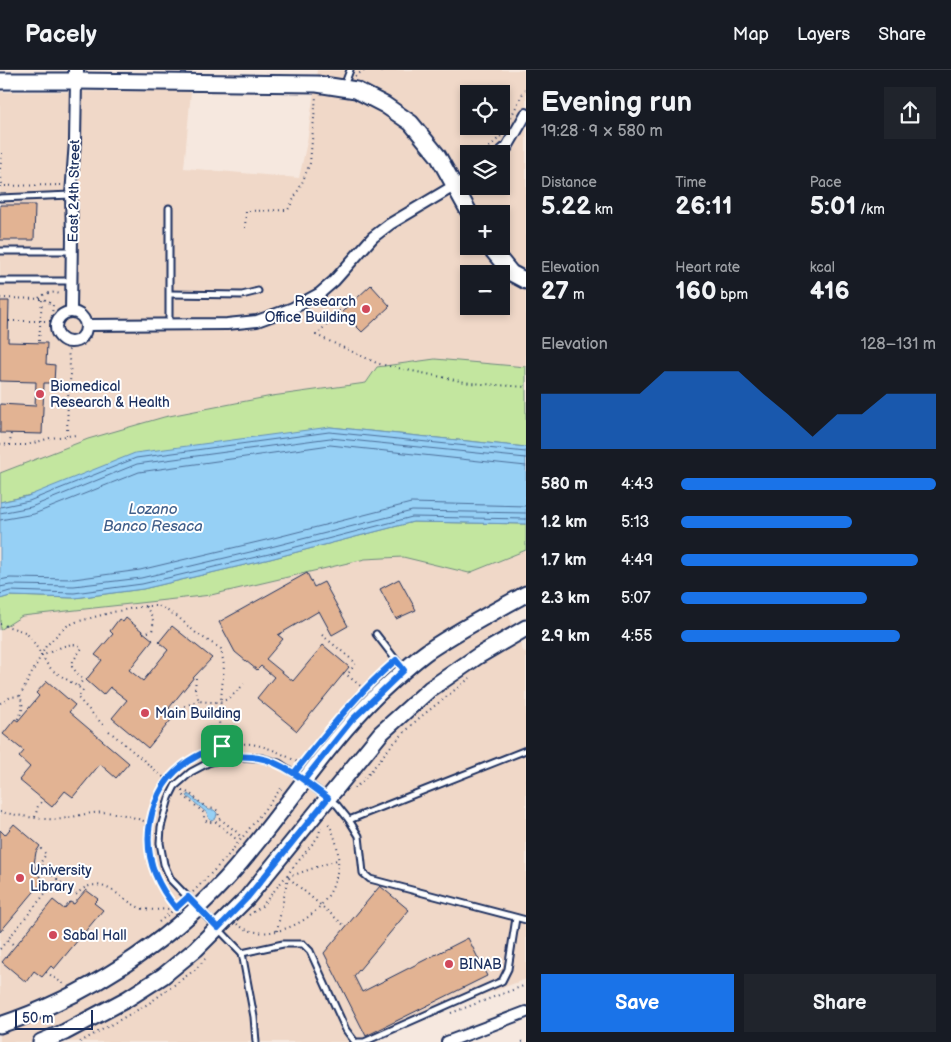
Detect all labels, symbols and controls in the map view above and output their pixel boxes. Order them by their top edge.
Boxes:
text: Pacely [25,20,97,49]
text: Map [733,24,769,45]
text: Layers [797,24,850,45]
text: Share [878,24,926,45]
map controls [460,85,510,315]
button: locate [460,85,510,135]
text: Evening run [541,86,692,119]
button: share [884,87,936,139]
text: 19:28 · 9 × 580 m [541,122,663,141]
street label: East 24th Street [65,139,83,243]
button: layers [460,145,510,195]
text: Distance [541,174,597,191]
text: Time [675,174,706,191]
text: Pace [810,174,842,191]
text: 5.22 [541,191,591,222]
text: 26:11 [675,191,733,222]
text: 5:01 [810,191,856,222]
text: km [591,201,613,218]
text: /km [856,201,885,218]
button: + [460,205,510,255]
text: Elevation [541,259,599,276]
text: Heart rate [675,259,740,276]
text: kcal [810,259,835,276]
button: − [460,265,510,315]
text: 27 [541,276,569,307]
text: 160 [675,276,717,307]
text: 416 [810,276,850,307]
text: m [569,286,585,303]
text: bpm [717,286,748,303]
place label: Research Office Building [265,293,356,326]
marker: Research Office Building [360,303,372,315]
text: Elevation [541,335,608,354]
text: 128–131 m [861,335,936,354]
place label: Biomedical Research & Health [50,378,170,411]
marker: Biomedical Research & Health [34,388,46,400]
text: 580 m [541,475,588,494]
text: 4:43 [621,475,654,494]
water label: Lozano Banco Resaca [103,500,203,536]
text: 1.2 km [541,513,587,532]
text: 5:13 [621,513,649,532]
text: 1.7 km [541,551,586,570]
text: 4:49 [621,551,653,570]
text: 2.3 km [541,589,590,608]
text: 5:07 [621,589,651,608]
text: 2.9 km [541,627,590,646]
text: 4:55 [621,627,652,646]
place label: Main Building [155,705,241,722]
marker: Main Building [139,707,151,719]
pin [201,725,243,767]
icon: arrive [208,732,236,760]
place label: University Library [30,862,92,895]
marker: University Library [14,872,26,884]
place label: Sabal Hall [63,927,127,944]
marker: Sabal Hall [47,929,59,941]
place label: BINAB [459,956,502,973]
marker: BINAB [443,958,455,970]
button: Save [541,974,734,1032]
button: Share [744,974,936,1032]
scale bar [15,1007,92,1030]
text: 50 m [22,1010,54,1027]

